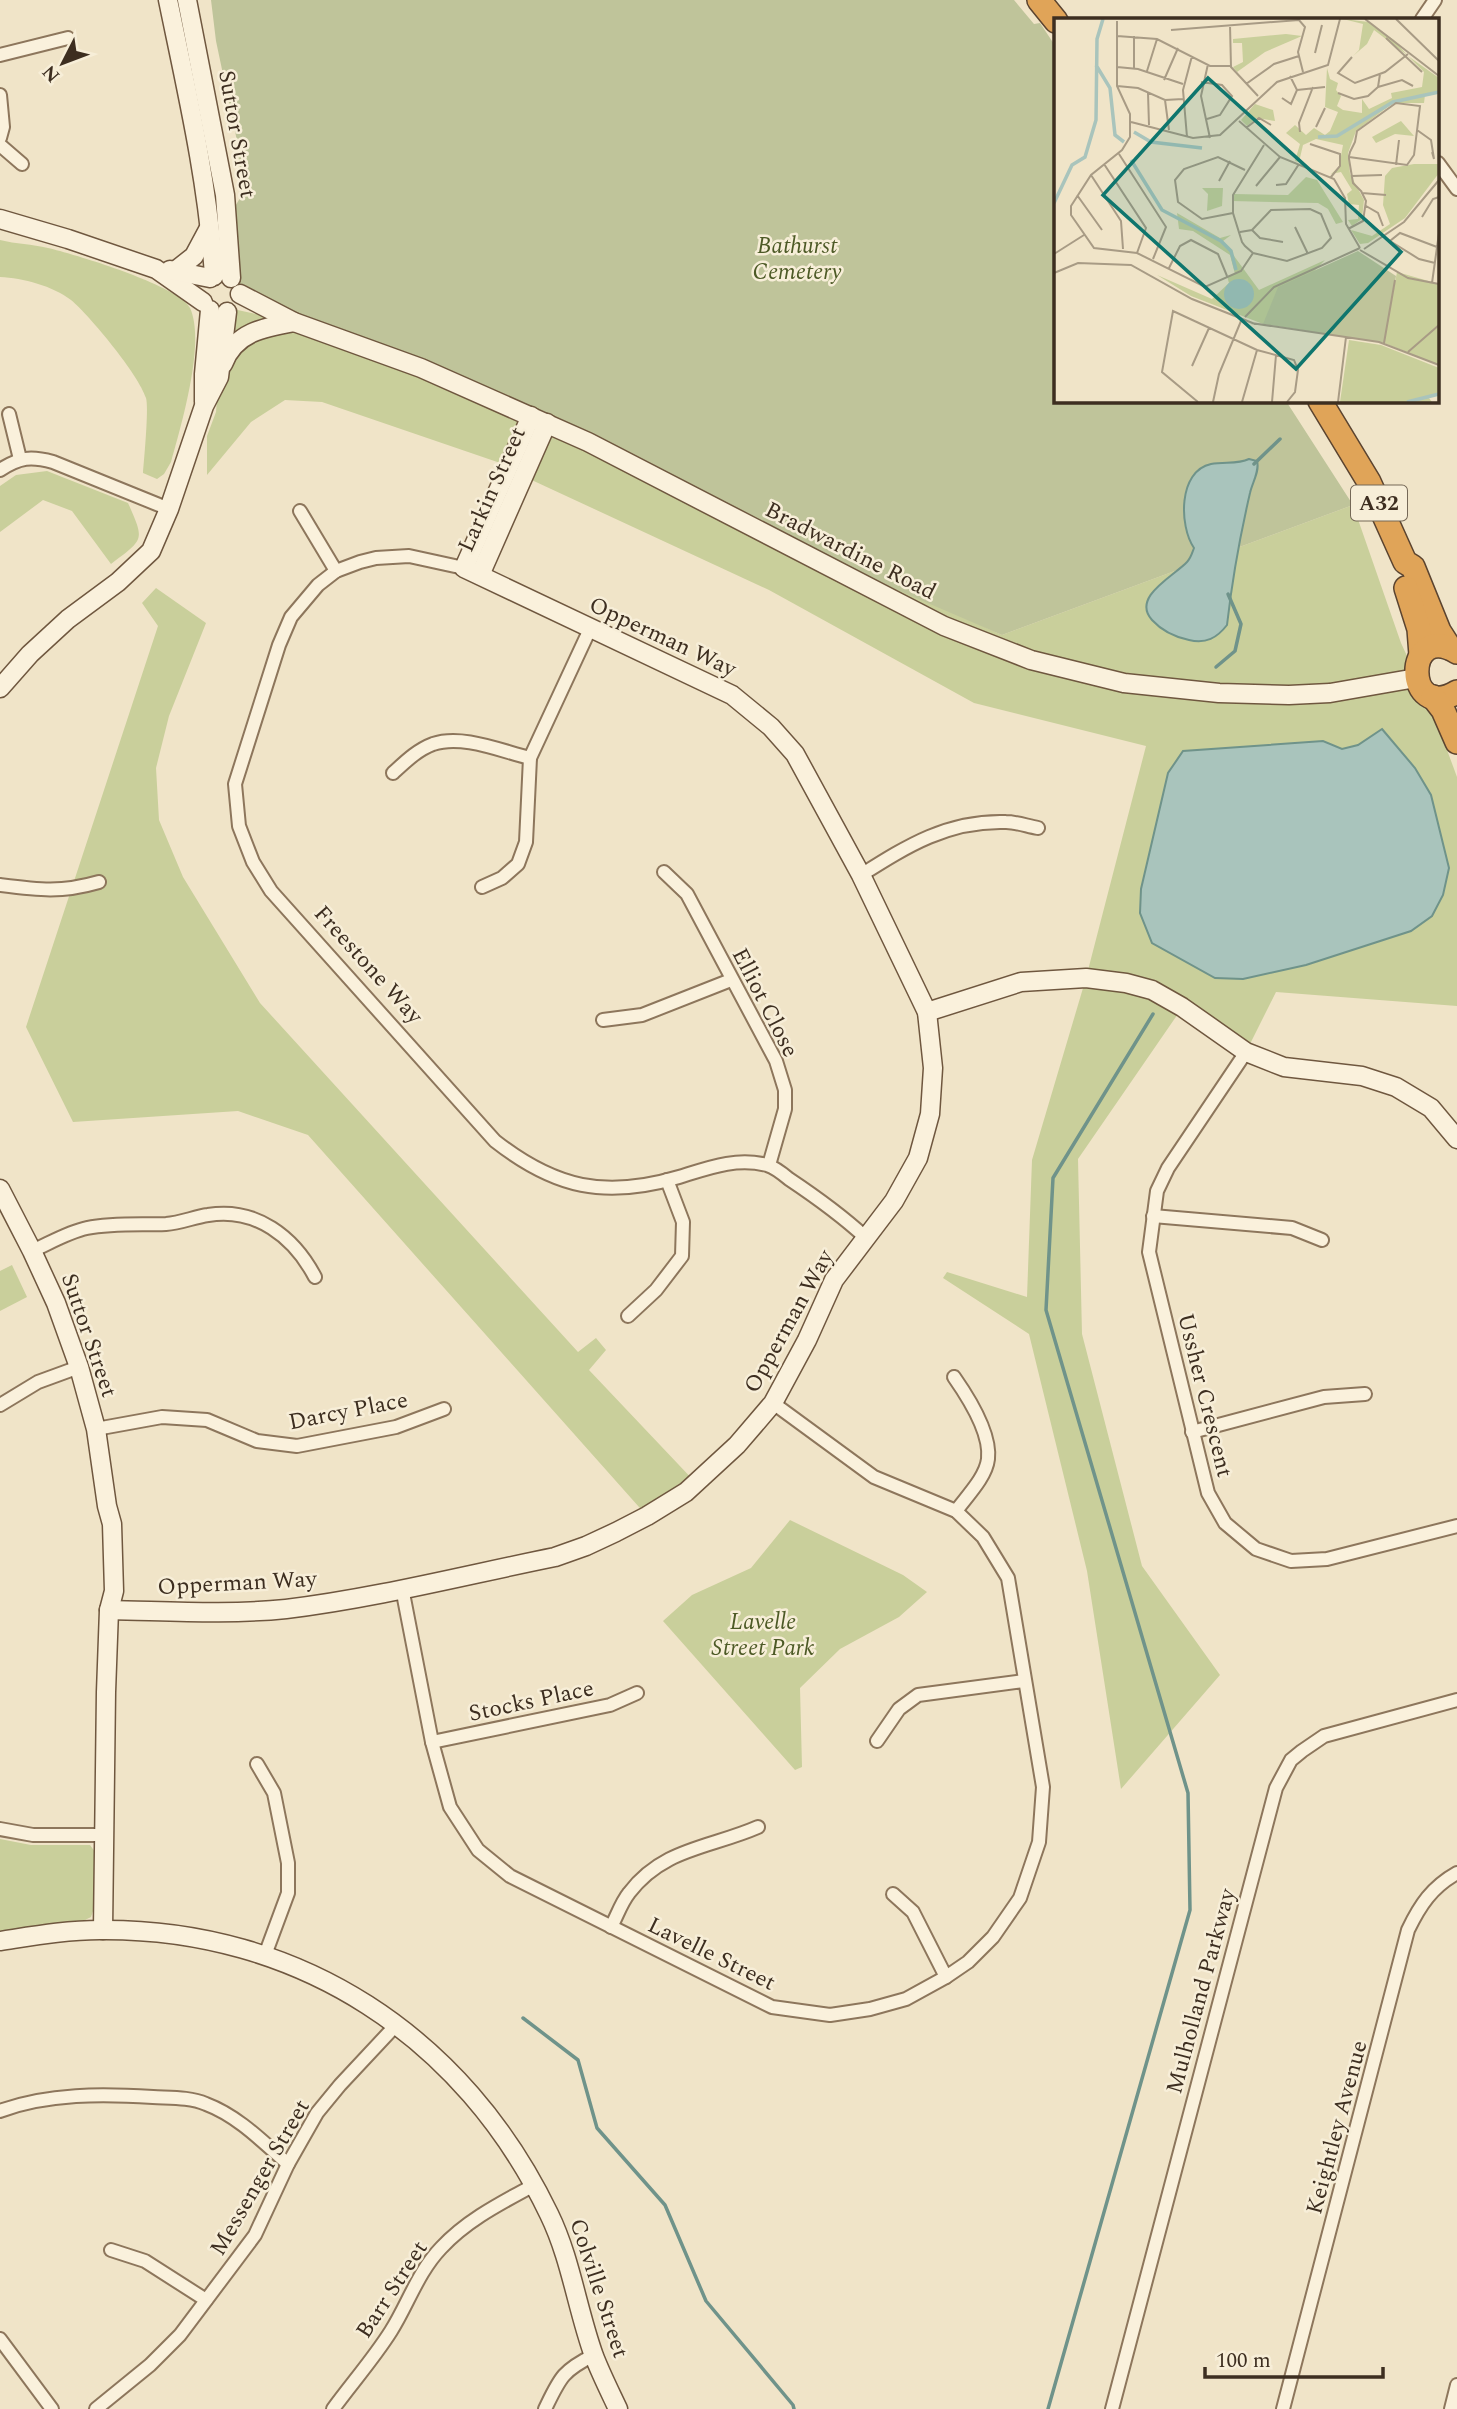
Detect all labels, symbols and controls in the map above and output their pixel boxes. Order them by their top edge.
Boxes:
inset map [1054,18,1440,402]
north arrow [28,28,98,98]
text: N [36,58,67,89]
street label: Suttor Street [208,68,265,201]
park label: Bathurst Cemetery [753,229,842,290]
street label: Larkin Street [449,421,536,558]
road number: A32 [1351,486,1407,520]
street label: Bradwardine Road [758,493,942,610]
street label: Opperman Way [583,588,743,687]
street label: Freestone Way [305,898,432,1033]
street label: Elliot Close [722,942,807,1064]
street label: Opperman Way [735,1243,844,1400]
street label: Suttor Street [51,1269,126,1402]
street label: Ussher Crescent [1167,1310,1242,1481]
street label: Darcy Place [286,1383,411,1440]
street label: Opperman Way [157,1562,319,1605]
park label: Lavelle Street Park [712,1605,815,1666]
street label: Stocks Place [466,1671,597,1732]
street label: Mulholland Parkway [1157,1884,1246,2098]
street label: Lavelle Street [641,1908,781,2000]
street label: Keightley Avenue [1297,2036,1378,2218]
street label: Messenger Street [201,2093,319,2263]
street label: Colville Street [560,2214,638,2363]
street label: Barr Street [347,2234,437,2346]
scale bar [1205,2336,1384,2380]
text: 100 m [1216,2345,1271,2377]

